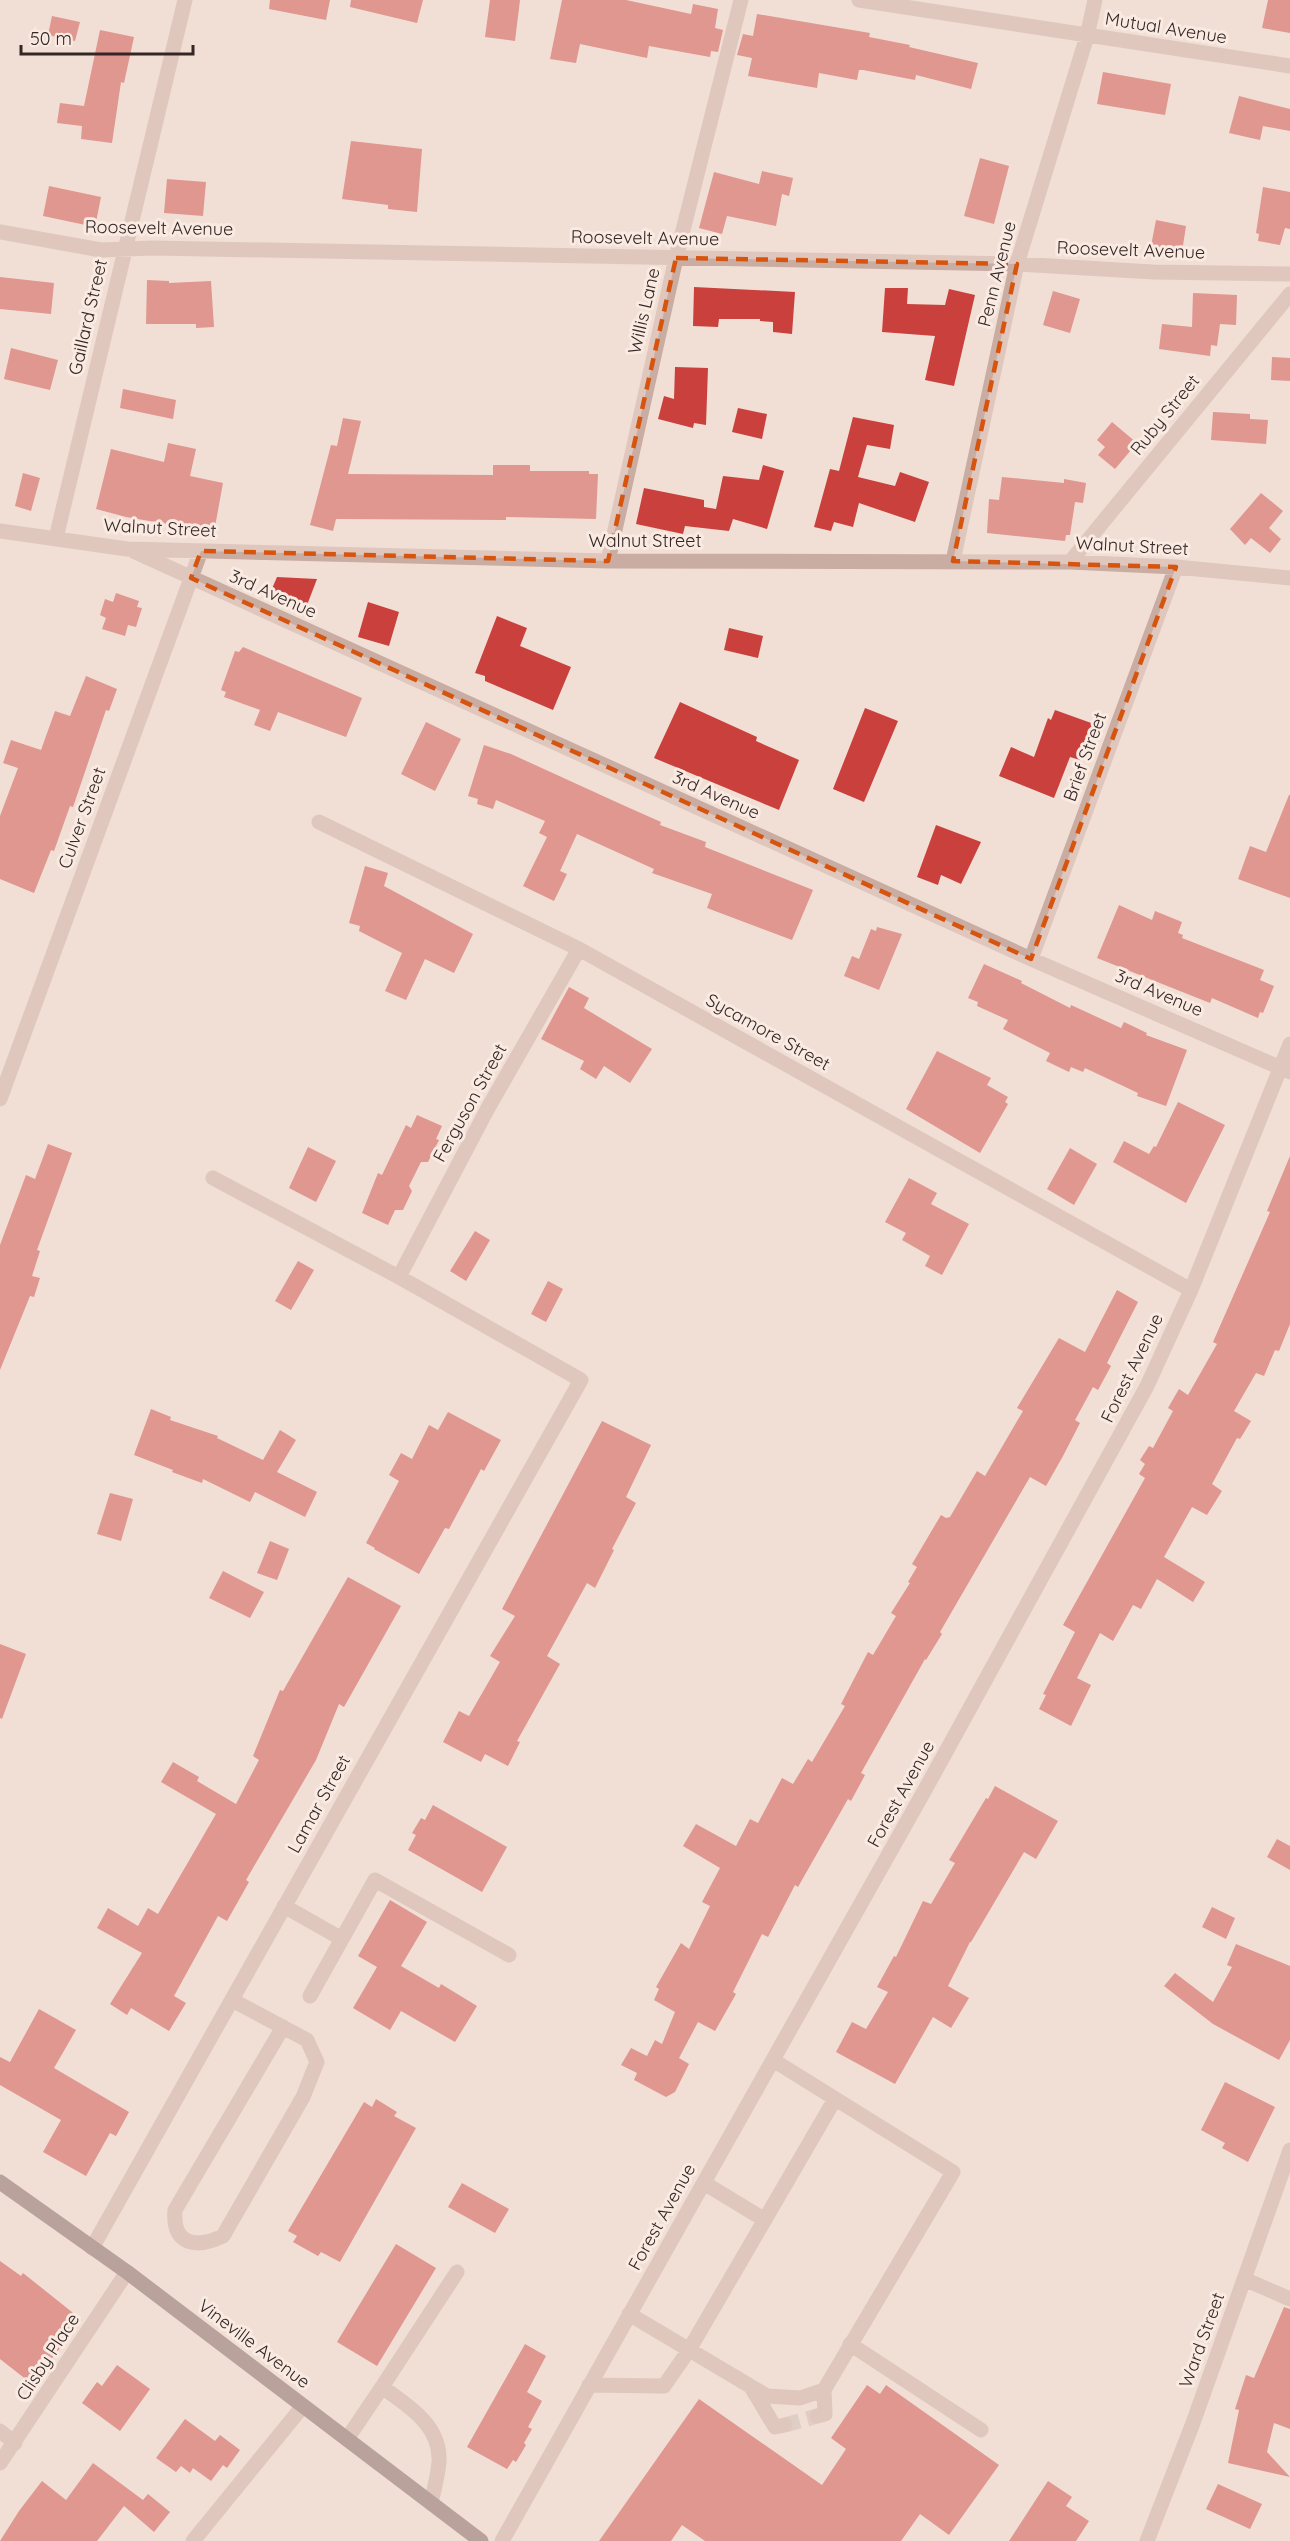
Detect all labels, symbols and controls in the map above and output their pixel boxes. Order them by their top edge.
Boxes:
street label: Mutual Avenue [1104,7,1229,48]
scale bar [21,18,194,56]
text: 50 m [30,27,72,50]
street label: Roosevelt Avenue [85,215,233,240]
street label: Penn Avenue [972,219,1021,329]
street label: Roosevelt Avenue [571,225,719,250]
street label: Roosevelt Avenue [1056,235,1206,264]
street label: Gaillard Street [63,257,112,377]
street label: Willis Lane [622,266,665,356]
street label: Ruby Street [1125,370,1204,460]
street label: Walnut Street [103,513,217,542]
street label: Walnut Street [588,529,702,552]
street label: Walnut Street [1075,531,1189,560]
street label: 3rd Avenue [226,564,321,623]
street label: Brief Street [1058,709,1111,805]
street label: Culver Street [53,764,111,872]
street label: 3rd Avenue [669,765,764,824]
street label: 3rd Avenue [1112,964,1207,1021]
street label: Sycamore Street [702,988,834,1075]
street label: Ferguson Street [428,1039,512,1166]
street label: Forest Avenue [1095,1309,1168,1426]
street label: Forest Avenue [862,1736,939,1851]
street label: Lamar Street [282,1751,355,1857]
street label: Forest Avenue [623,2159,700,2274]
street label: Ward Street [1174,2289,1229,2391]
street label: Vineville Avenue [194,2294,315,2393]
street label: Clisby Place [11,2309,84,2405]

